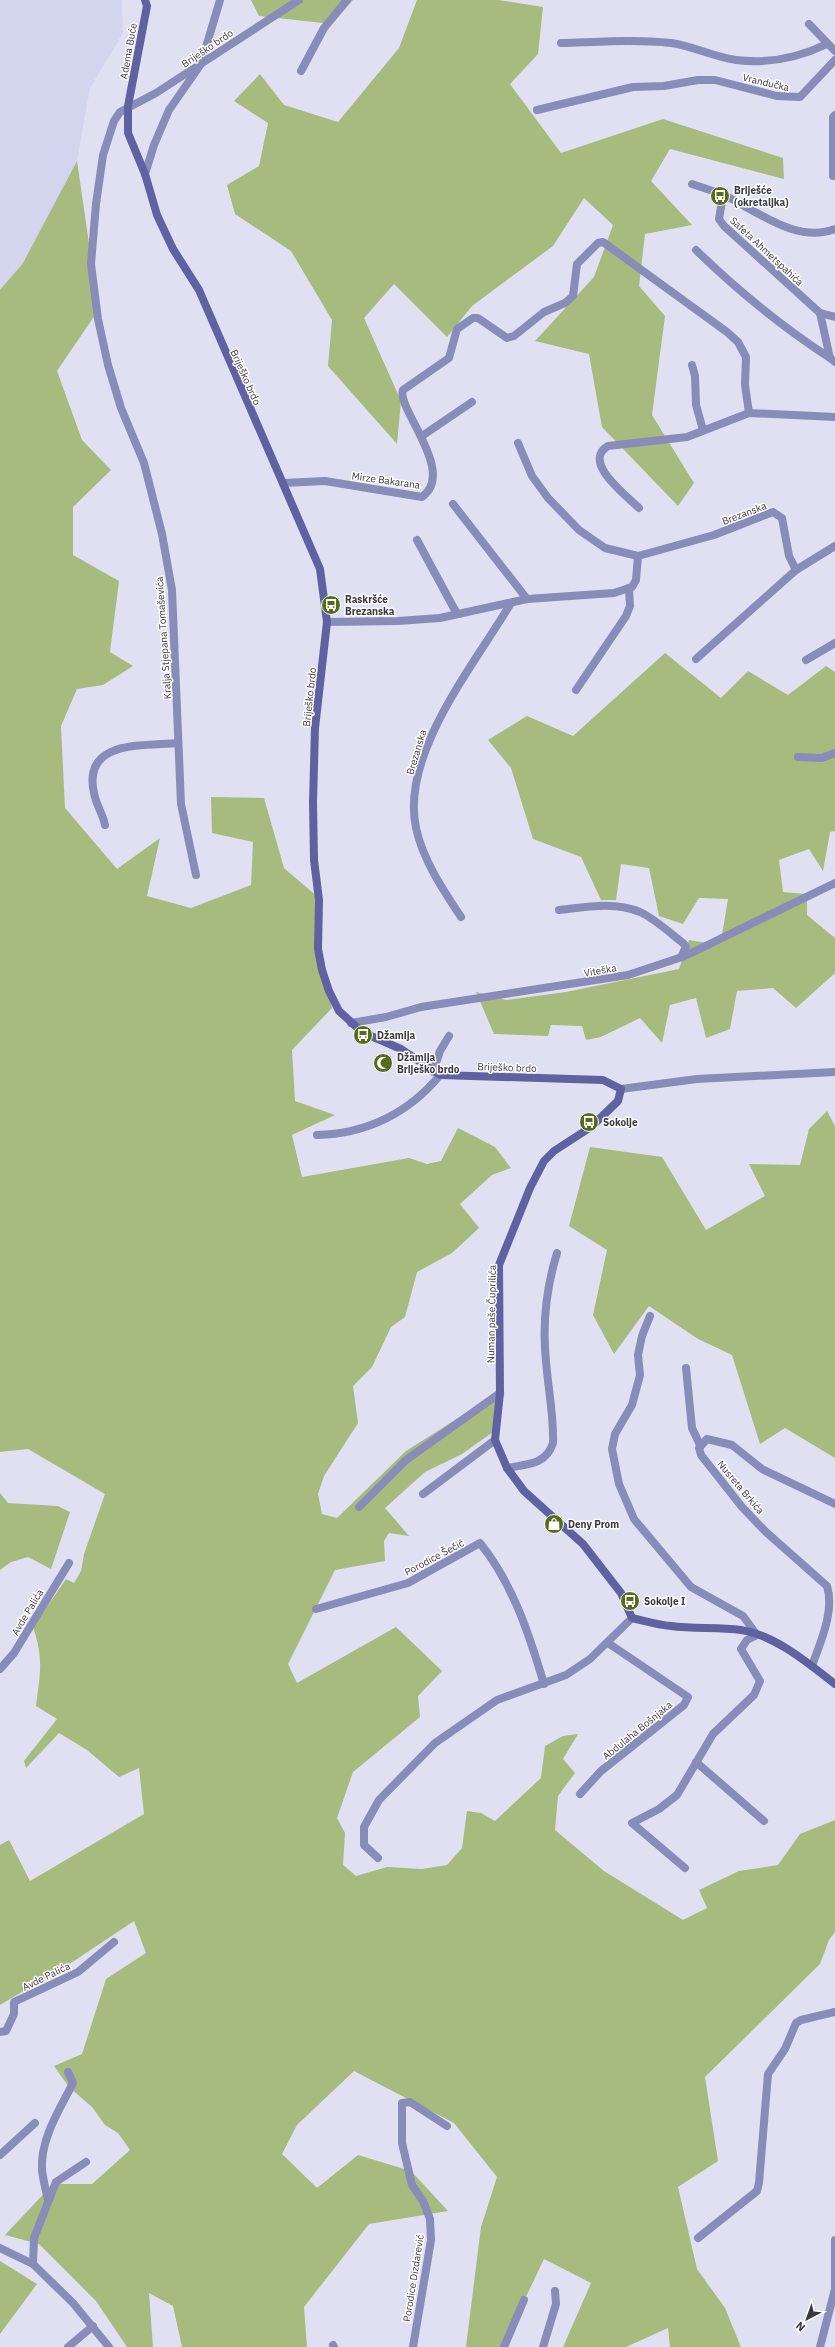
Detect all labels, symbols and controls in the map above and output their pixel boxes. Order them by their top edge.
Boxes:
street label: Adema Buće [117,21,140,80]
street label: Briješko brdo [179,26,236,70]
street label: Vrandučka [741,71,791,94]
place label: Briješće (okretaljka) [734,184,789,209]
bus stop icon: Briješće (okretaljka) [709,185,731,207]
street label: Safeta Ahmetspahića [727,214,806,289]
street label: Briješko brdo [228,347,264,407]
street label: Mirze Bakarana [351,469,422,492]
street label: Brezanska [720,499,769,528]
street label: Kralja Stjepana Tomaševića [153,576,174,700]
place label: Raskršće Brezanska [345,593,395,618]
bus stop icon: Raskršće Brezanska [320,594,342,616]
street label: Briješko brdo [300,666,319,727]
street label: Brezanska [403,727,430,776]
street label: Viteška [583,961,618,980]
bus stop icon: Džamija [352,1024,374,1046]
place label: Džamija [377,1029,415,1042]
place label: Džamija Briješko brdo [397,1051,460,1076]
mosque icon: Džamija Briješko brdo [372,1052,394,1074]
street label: Briješko brdo [477,1060,537,1075]
bus stop icon: Sokolje [578,1111,600,1133]
place label: Sokolje [603,1116,638,1129]
street label: Numan paše Čuprilića [484,1264,499,1363]
street label: Nusreta Brkića [714,1458,767,1517]
shop icon: Deny Prom [543,1513,565,1535]
place label: Deny Prom [568,1518,619,1531]
street label: Porodice Šečić [402,1536,466,1579]
street label: Avde Palića [9,1586,47,1638]
bus stop icon: Sokolje I [619,1590,641,1612]
place label: Sokolje I [644,1595,685,1608]
street label: Abdulaha Bošnjaka [600,1698,675,1763]
street label: Avde Palića [20,1959,73,1994]
street label: Porodice Dizdarević [400,2234,427,2323]
north arrow [787,2299,827,2339]
text: N [793,2319,808,2334]

